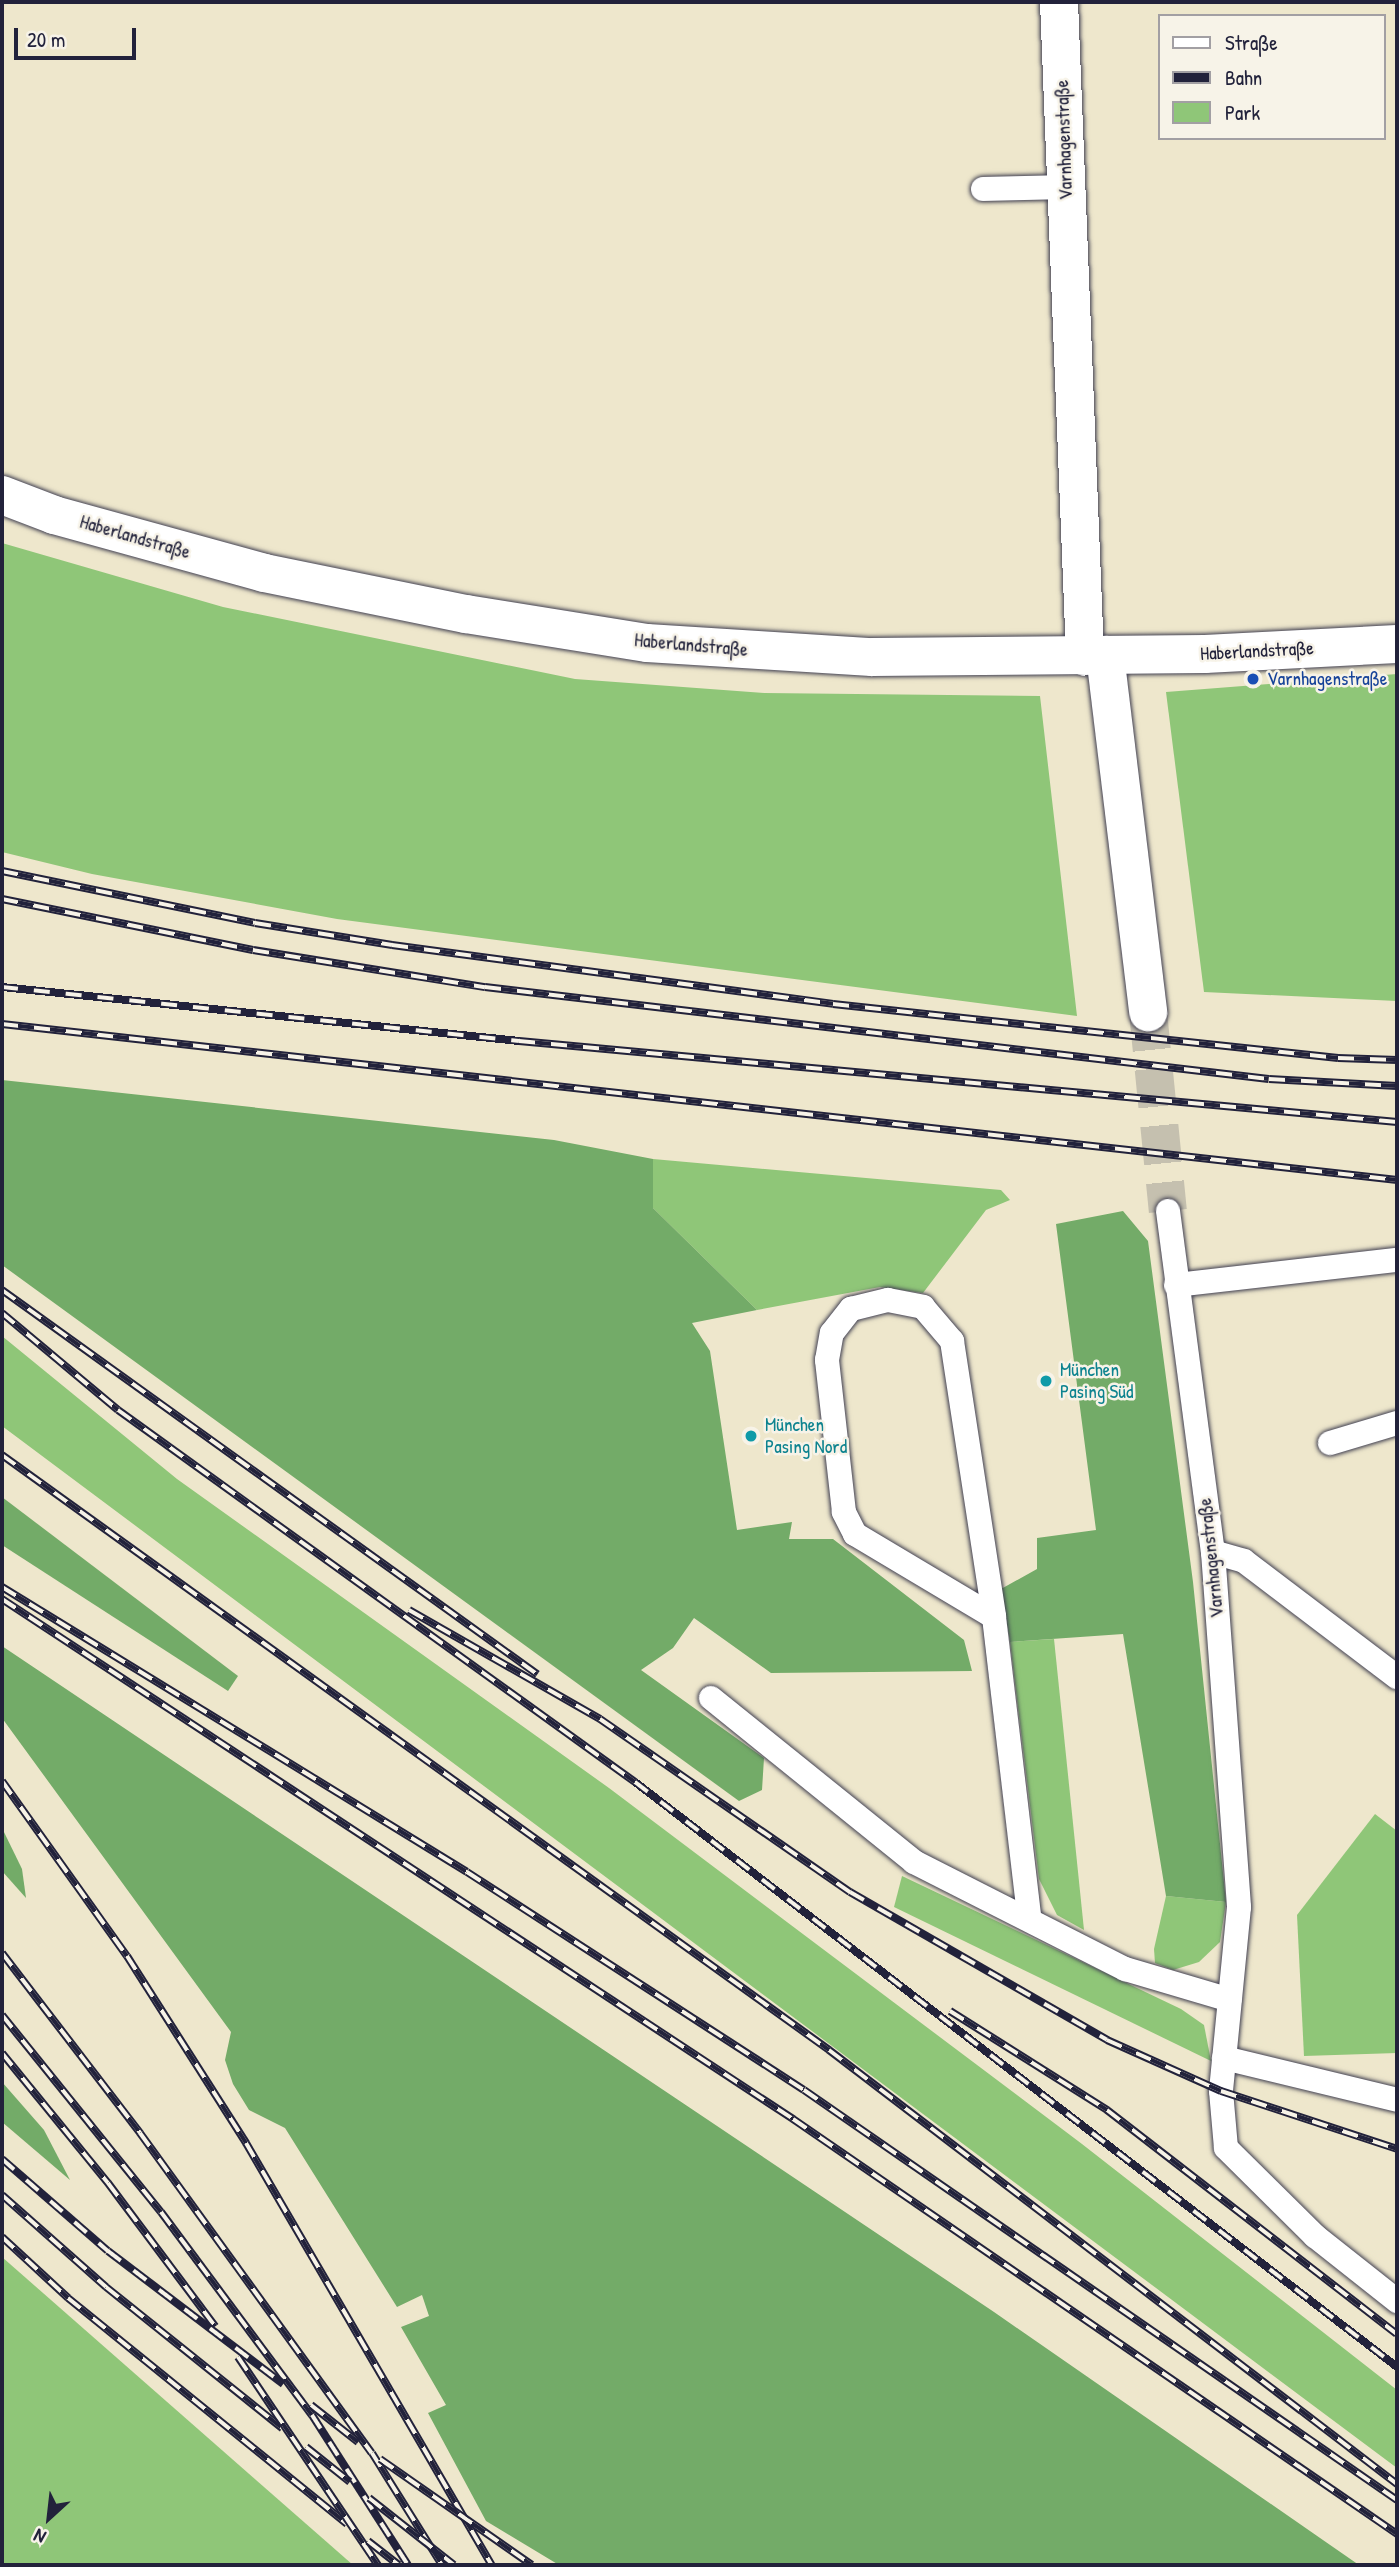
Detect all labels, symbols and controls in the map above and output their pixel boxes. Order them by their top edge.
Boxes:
scale bar [18,14,140,58]
legend [1158,14,1385,140]
text: 20 m [27,25,65,54]
text: Straße [1225,28,1278,57]
text: Bahn [1225,63,1262,92]
street label: Varnhagenstraße [1051,79,1077,201]
text: Park [1225,98,1260,127]
street label: Haberlandstraße [77,510,193,564]
street label: Haberlandstraße [633,629,749,661]
street label: Haberlandstraße [1200,637,1314,665]
place label: Varnhagenstraße [1267,668,1387,690]
marker: Varnhagenstraße [1245,671,1261,687]
place label: München Pasing Süd [1060,1359,1133,1403]
marker: München Pasing Süd [1038,1373,1054,1389]
place label: München Pasing Nord [765,1414,847,1458]
marker: München Pasing Nord [743,1428,759,1444]
street label: Varnhagenstraße [1193,1497,1229,1619]
north arrow [14,2483,84,2553]
text: N [29,2523,50,2551]

